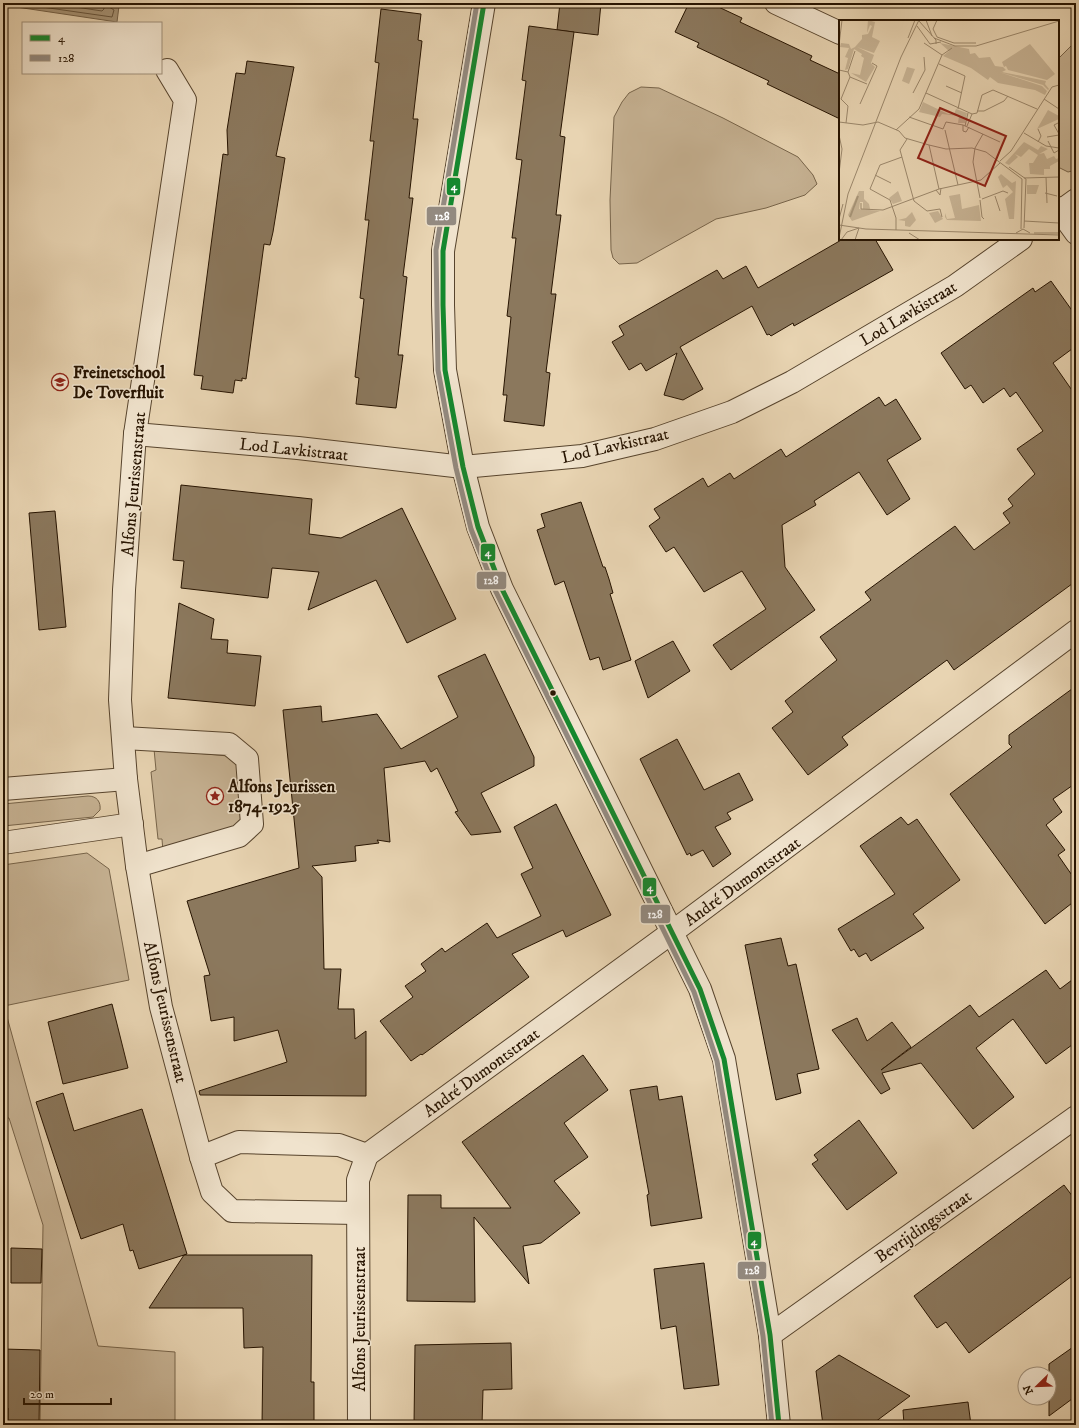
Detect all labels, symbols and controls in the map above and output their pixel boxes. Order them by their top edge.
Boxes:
inset map [839,20,1059,240]
legend [22,22,162,74]
text: 4 [58,31,66,46]
text: 128 [58,51,74,66]
line badge: 4 [446,177,461,196]
text: 4 [450,180,458,194]
line badge: 128 [426,206,457,226]
text: 128 [435,210,450,224]
street label: Lod Lavkistraat [856,276,962,351]
place label: Freinetschool De Toverfluit [73,362,166,404]
school or university icon: Freinetschool De Toverfluit [50,372,70,392]
street label: Alfons Jeurissenstraat [117,410,151,557]
street label: Lod Lavkistraat [559,423,672,469]
street label: Lod Lavkistraat [238,433,350,467]
line badge: 4 [480,543,496,562]
text: 4 [484,546,492,560]
line badge: 128 [476,571,507,590]
text: 128 [484,574,499,588]
unlabelled marker [548,688,558,698]
place label: Alfons Jeurissen 1874-1925 [227,776,336,818]
place icon: Alfons Jeurissen 1874-1925 [205,786,225,806]
street label: André Dumontstraat [680,832,806,931]
line badge: 4 [642,877,657,897]
text: 4 [646,881,654,895]
line badge: 128 [640,904,671,924]
text: 128 [648,908,663,922]
street label: Alfons Jeurissenstraat [138,939,192,1086]
street label: André Dumontstraat [419,1023,545,1122]
street label: Bevrijdingsstraat [871,1185,977,1268]
line badge: 4 [747,1231,762,1250]
text: 4 [750,1235,758,1249]
street label: Alfons Jeurissenstraat [349,1246,371,1391]
line badge: 128 [737,1261,767,1280]
text: 128 [745,1264,760,1278]
north arrow [1017,1366,1057,1406]
scale bar [24,1380,111,1406]
text: N [1021,1383,1037,1396]
text: 20 m [30,1387,54,1402]

